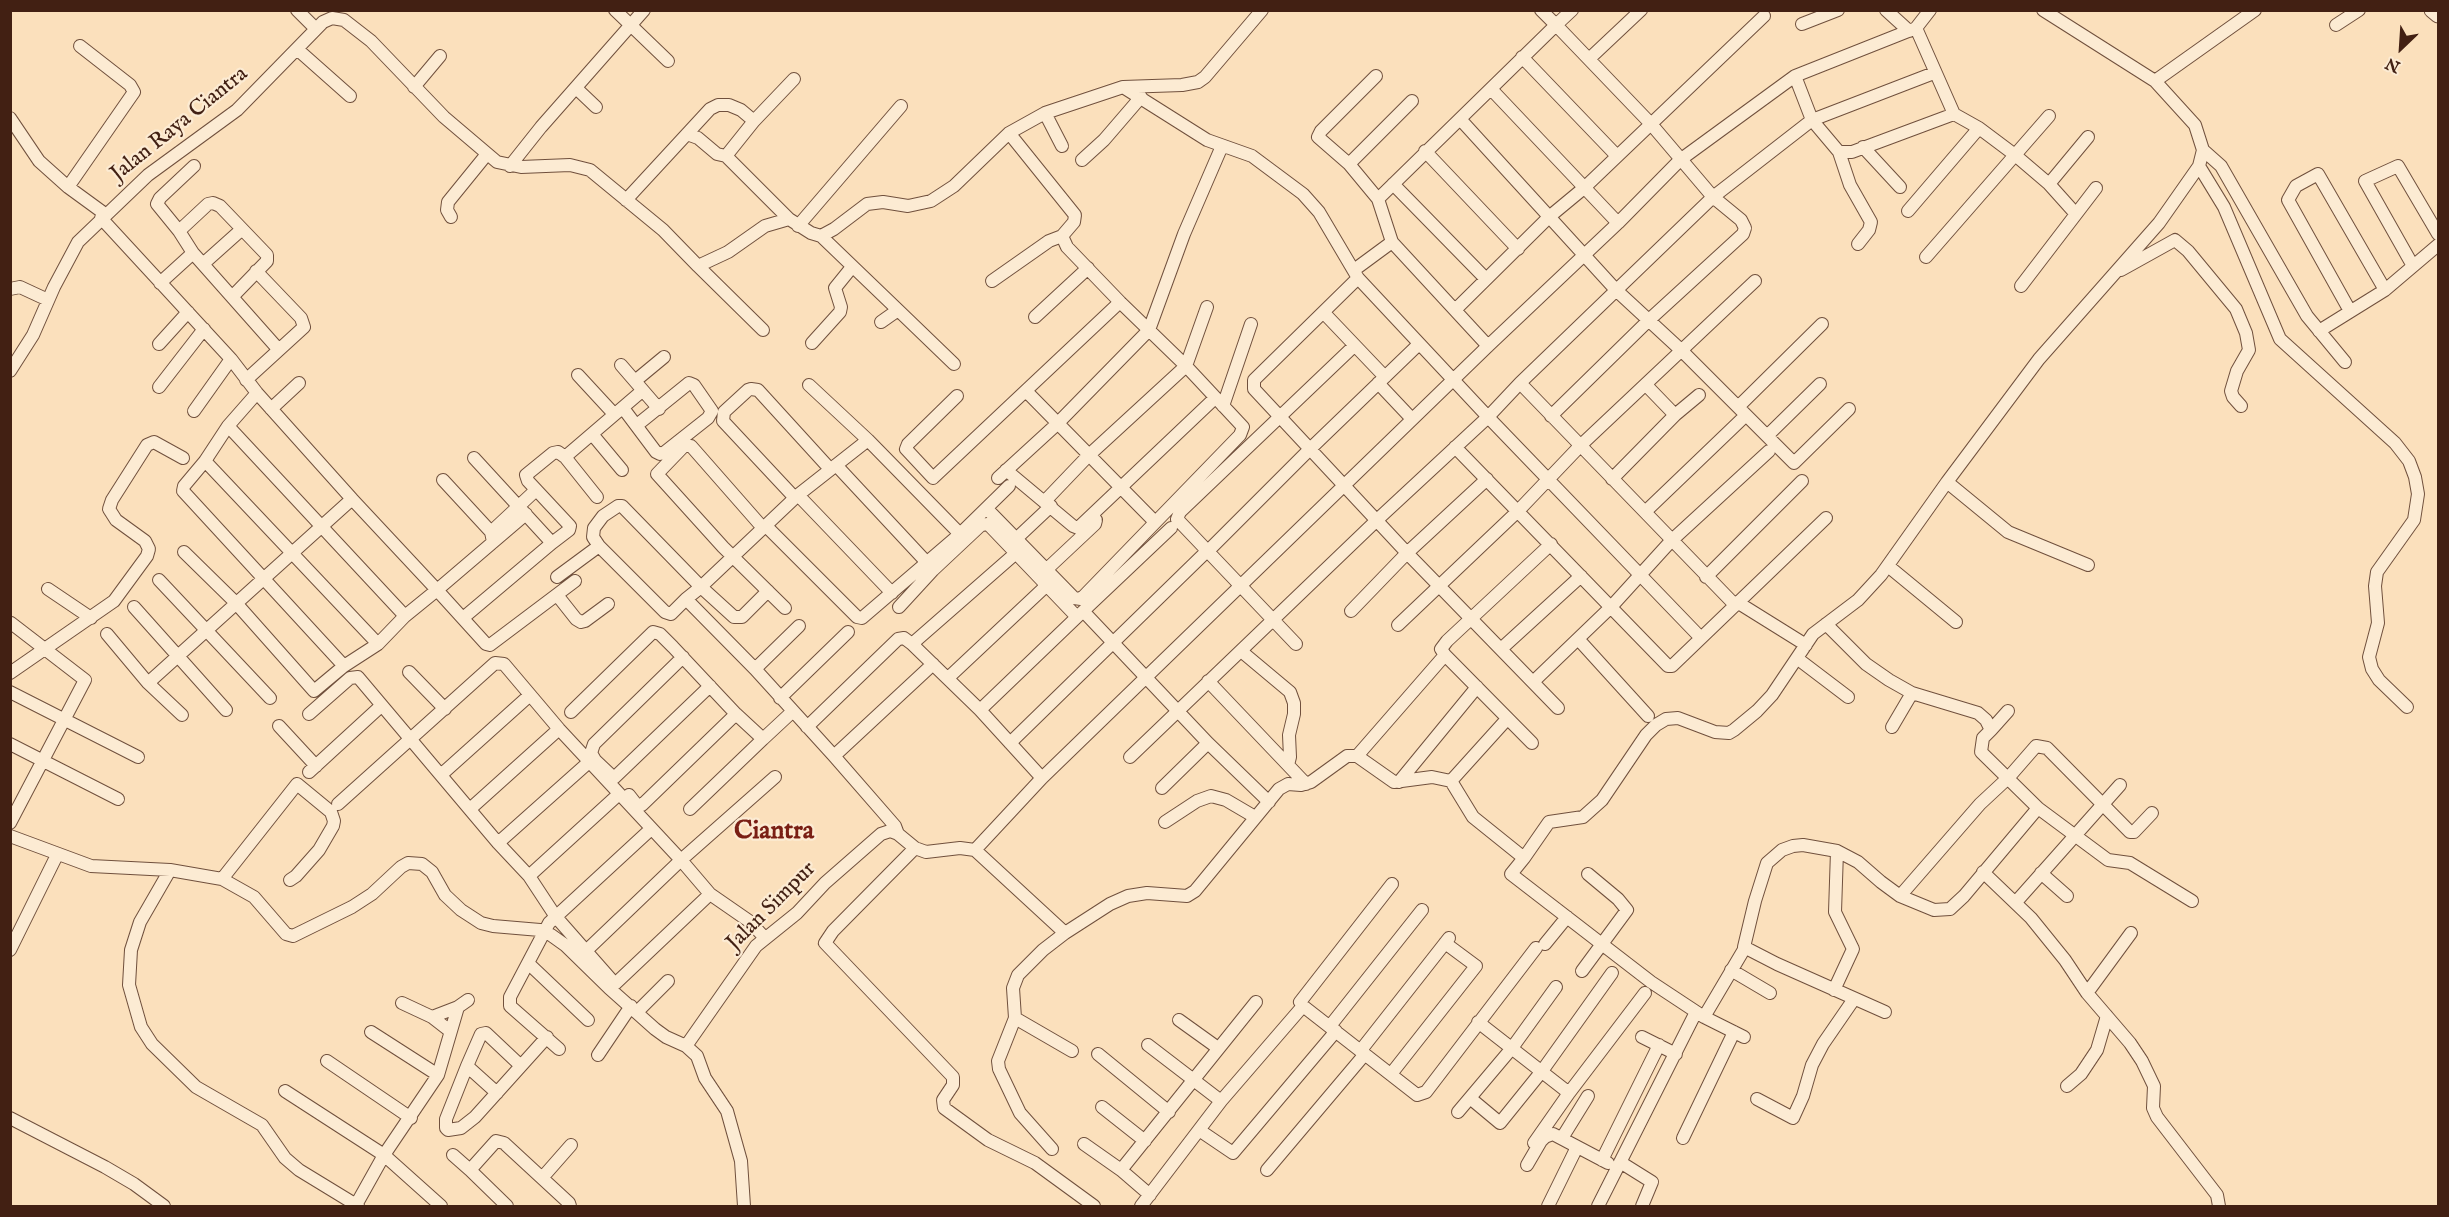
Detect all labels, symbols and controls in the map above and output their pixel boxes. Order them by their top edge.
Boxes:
north arrow [2371,18,2431,78]
text: N [2383,52,2404,76]
street label: Jalan Raya Ciantra [106,62,254,188]
district label: Ciantra [734,817,814,849]
street label: Jalan Simpur [722,857,822,957]

